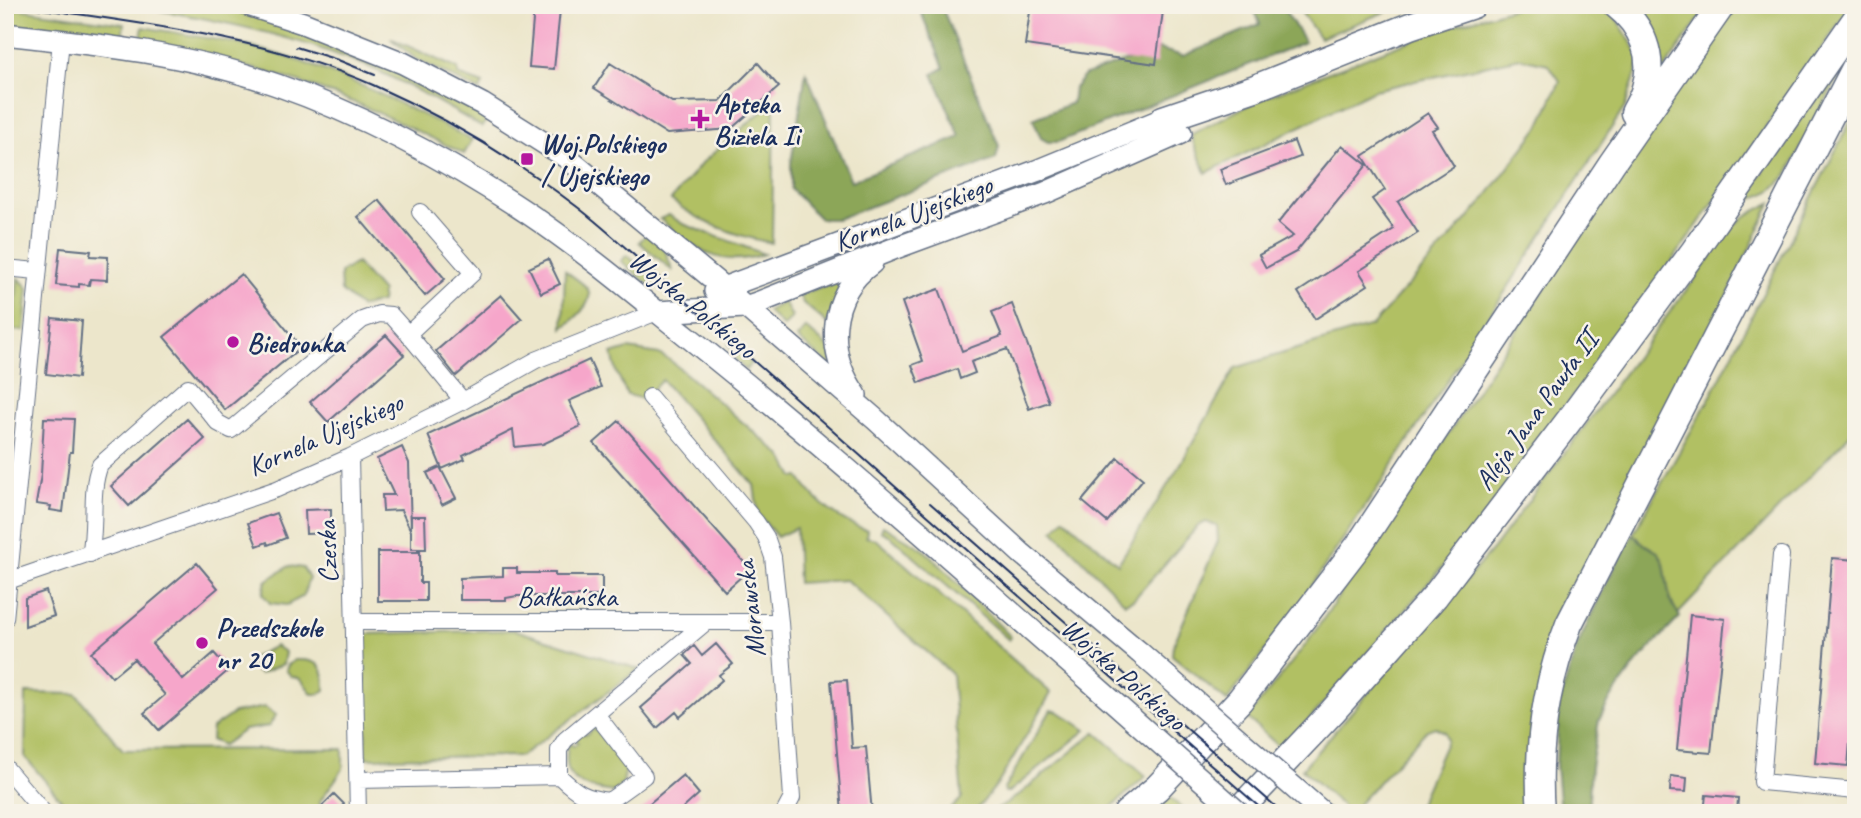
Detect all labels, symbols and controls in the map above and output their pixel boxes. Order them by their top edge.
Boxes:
place label: Apteka Biziela Ii [714,86,803,153]
marker: Apteka Biziela Ii [692,111,708,127]
place label: Woj.Polskiego / Ujejskiego [541,126,667,193]
marker: Woj.Polskiego / Ujejskiego [519,151,535,167]
street label: Kornela Ujejskiego [829,166,999,259]
street label: Wojska Polskiego [622,242,766,367]
street label: Aleja Jana Pawła II [1466,319,1609,497]
place label: Biedronka [247,325,347,360]
marker: Biedronka [225,334,241,350]
street label: Kornela Ujejskiego [242,383,410,484]
street label: Czeska [308,518,346,584]
street label: Morawska [726,556,773,659]
street label: Bałkańska [517,579,619,614]
place label: Przedszkole nr 20 [216,610,325,677]
street label: Wojska Polskiego [1054,610,1195,739]
marker: Przedszkole nr 20 [194,635,210,651]

